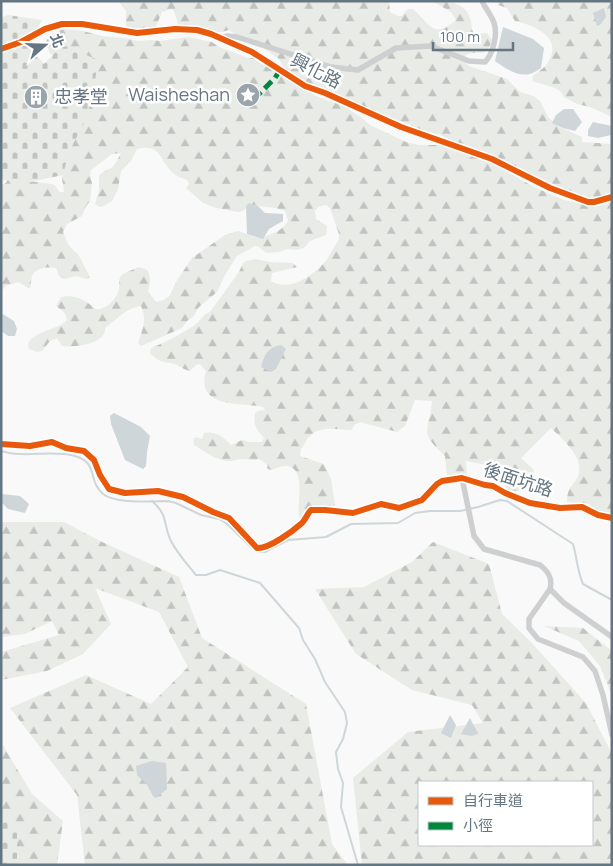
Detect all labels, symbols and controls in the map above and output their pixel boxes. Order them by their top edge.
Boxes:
north arrow [20,20,70,70]
scale bar [433,20,513,52]
text: 100 m [440,26,480,47]
text: 北 [46,31,69,50]
street label: 興化路 [287,47,346,93]
place label: Waisheshan [128,82,230,106]
place icon: Waisheshan [235,82,261,108]
building icon: 忠孝堂 [23,84,49,110]
place label: 忠孝堂 [54,84,108,108]
street label: 後面坑路 [480,457,556,502]
legend [418,781,593,846]
text: 自行車道 [463,790,523,811]
text: 小徑 [463,815,493,836]

